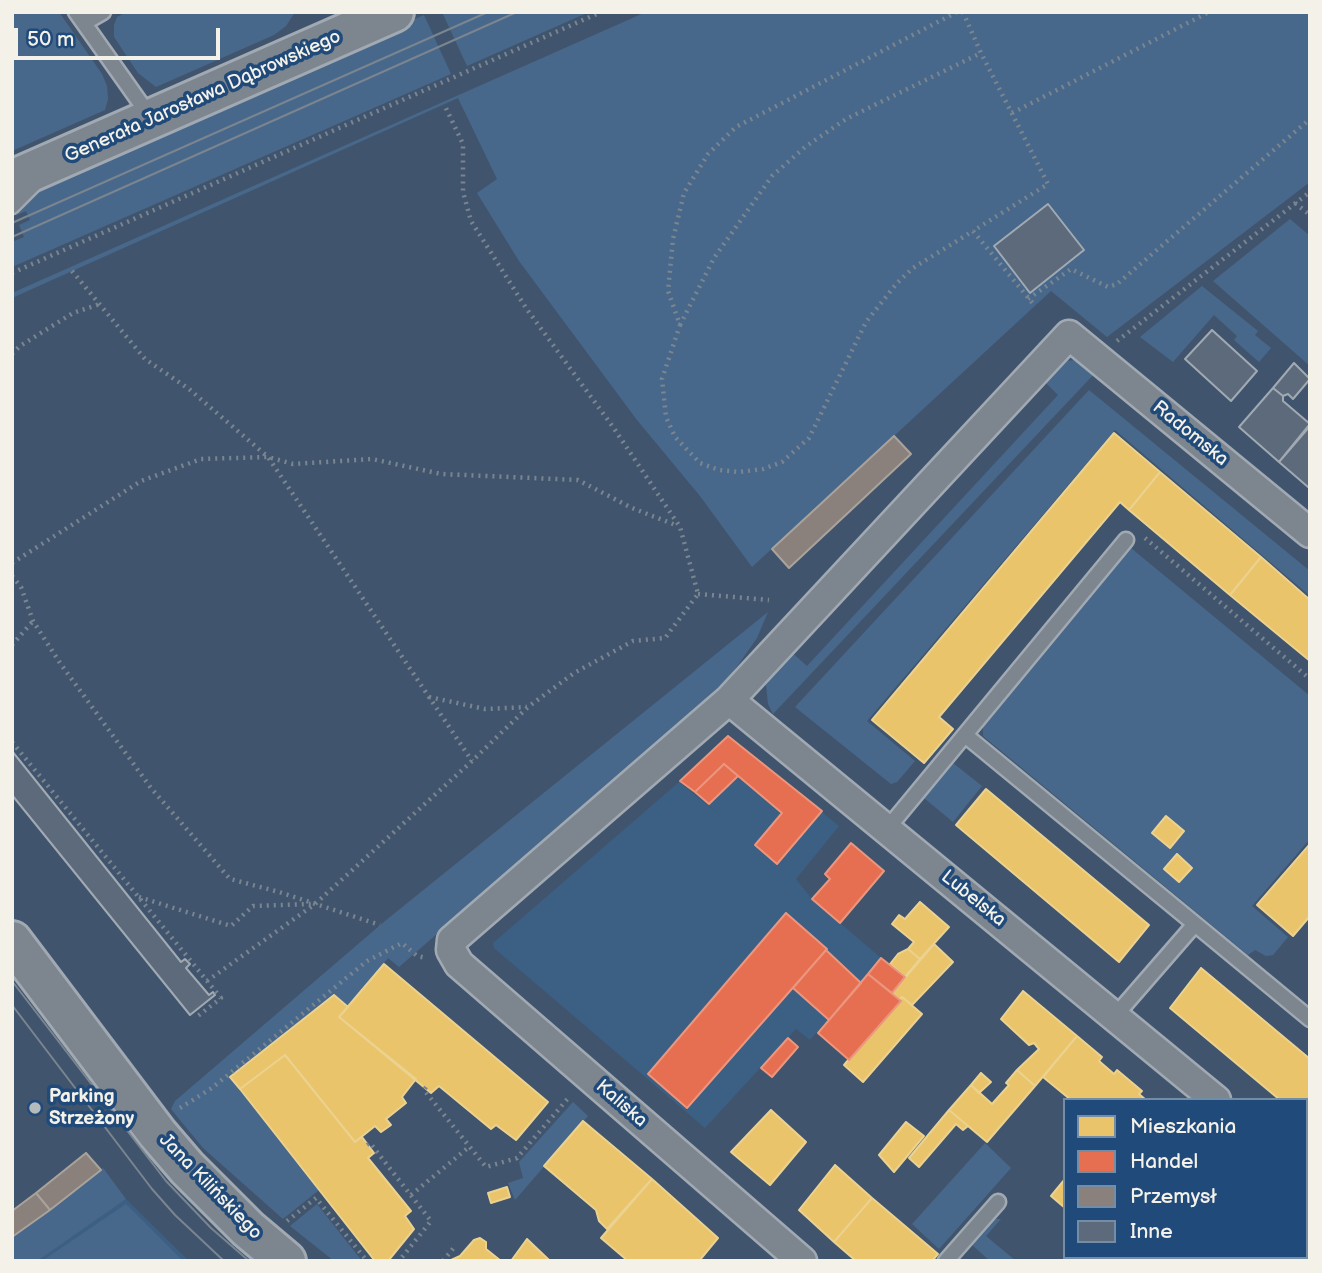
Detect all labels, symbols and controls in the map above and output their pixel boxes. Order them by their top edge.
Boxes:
scale bar [18,14,224,58]
street label: Generała Jarosława Dąbrowskiego [61,26,345,168]
text: 50 m [27,27,74,52]
street label: Radomska [1148,397,1232,471]
street label: Lubelska [936,866,1010,932]
street label: Kaliska [591,1076,651,1132]
place label: Parking Strzeżony [49,1086,134,1130]
legend [1063,1098,1308,1259]
marker: Parking Strzeżony [27,1100,43,1116]
text: Mieszkania [1130,1114,1236,1139]
street label: Jana Kilińskiego [154,1129,266,1245]
text: Handel [1130,1149,1198,1174]
text: Przemysł [1130,1184,1217,1209]
text: Inne [1130,1219,1173,1244]

